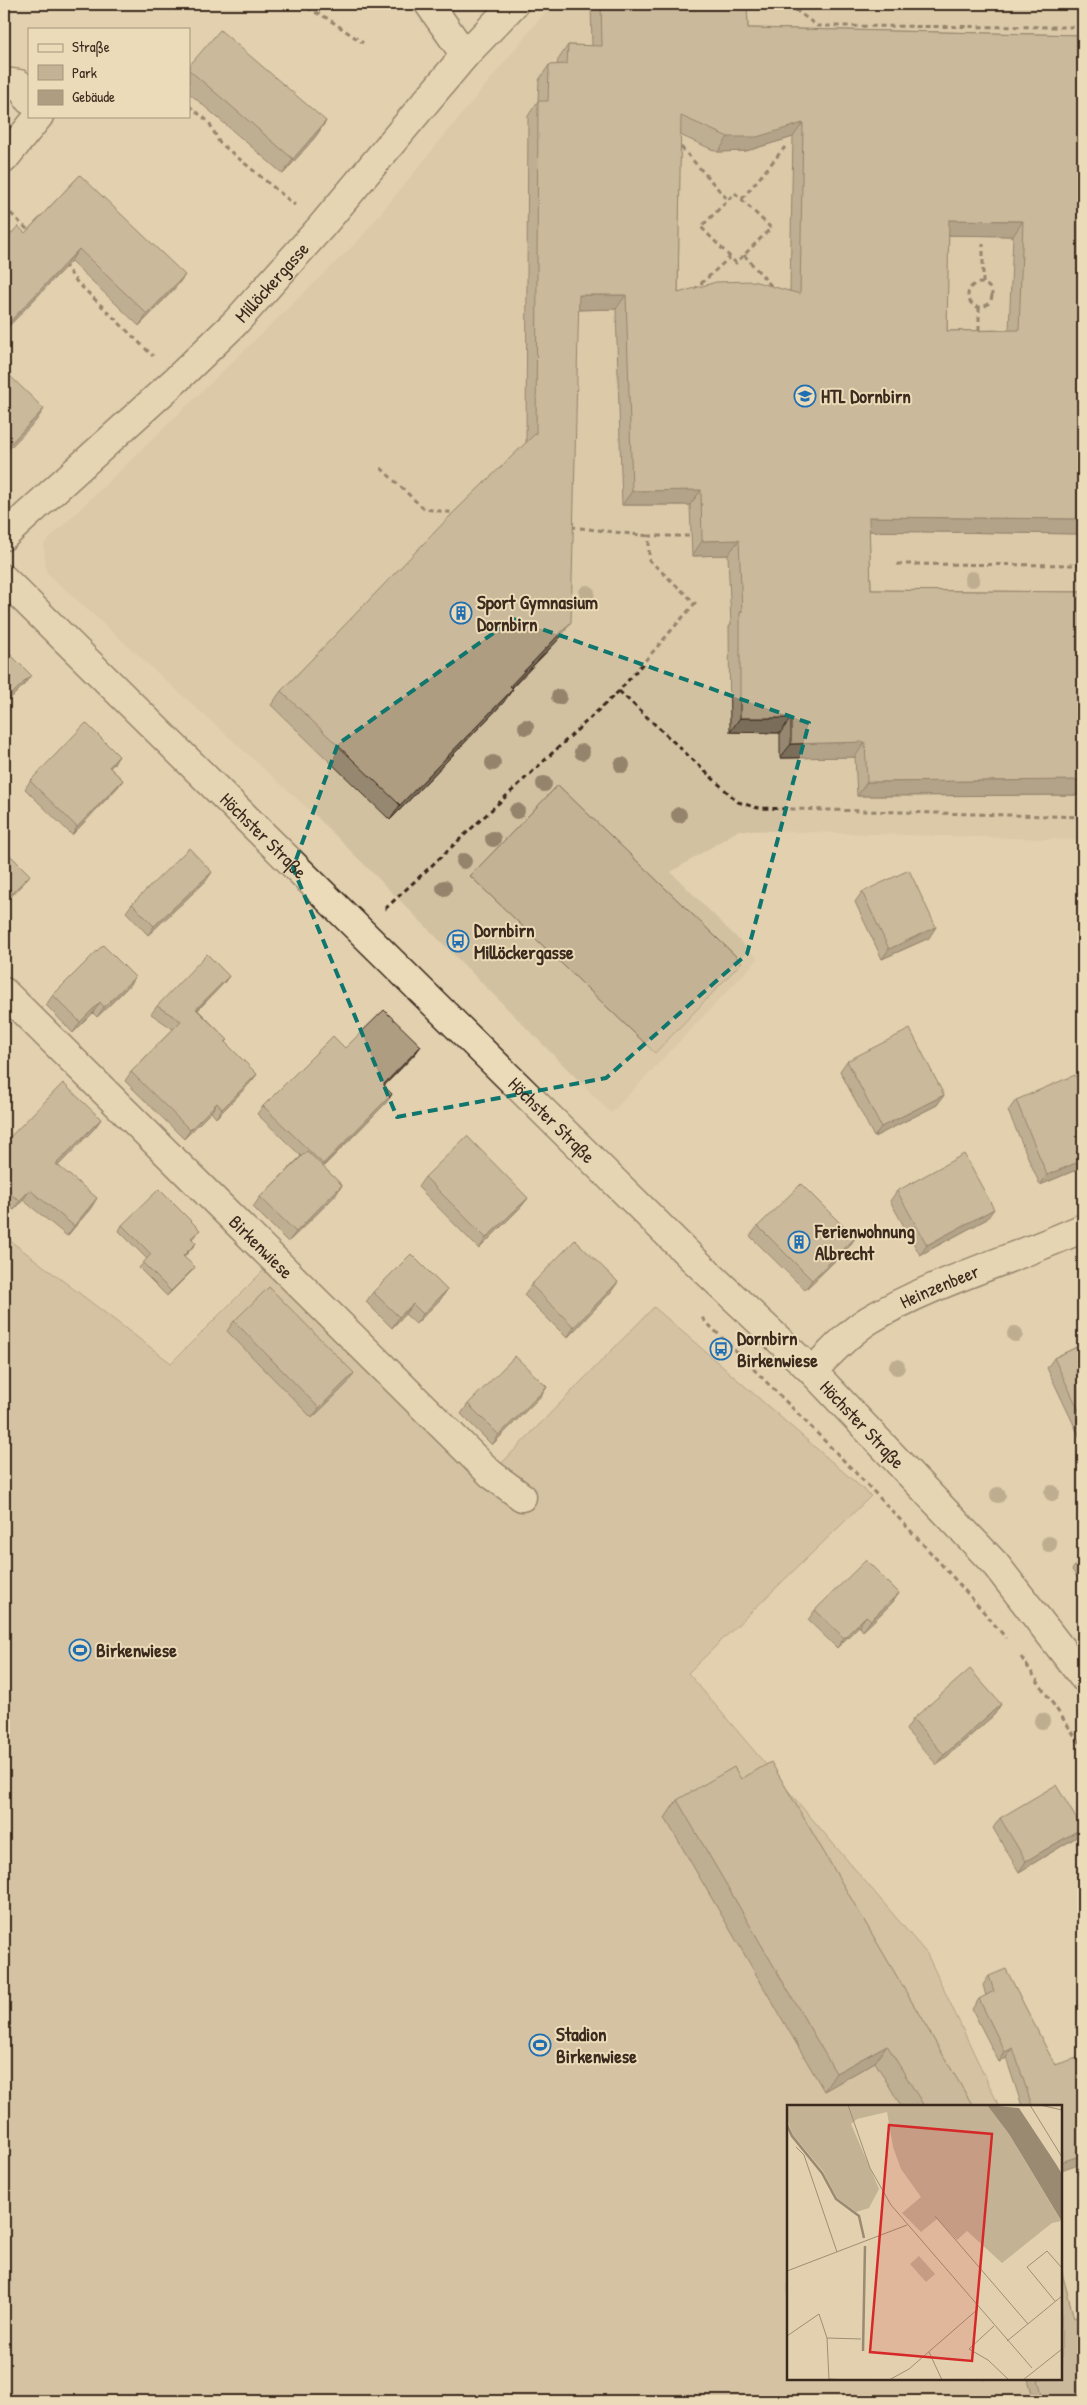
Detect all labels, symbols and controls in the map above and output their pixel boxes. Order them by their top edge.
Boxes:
legend [28,28,190,118]
text: Straße [72,36,110,57]
text: Park [72,62,97,83]
text: Gebäude [72,86,115,107]
street label: Millöckergasse [229,236,315,328]
place label: HTL Dornbirn [821,383,911,409]
school or university icon: HTL Dornbirn [793,384,817,408]
place label: Sport Gymnasium Dornbirn [477,589,598,637]
building icon: Sport Gymnasium Dornbirn [449,601,473,625]
street label: Höchster Straße [215,787,313,885]
place label: Dornbirn Millöckergasse [474,917,574,966]
bus stop icon: Dornbirn Millöckergasse [446,929,470,953]
street label: Höchster Straße [503,1071,602,1169]
street label: Birkenwiese [223,1209,299,1285]
place label: Ferienwohnung Albrecht [814,1218,916,1266]
building icon: Ferienwohnung Albrecht [787,1230,811,1254]
street label: Heinzenbeer [895,1257,984,1314]
place label: Dornbirn Birkenwiese [737,1325,818,1373]
bus stop icon: Dornbirn Birkenwiese [709,1337,733,1361]
street label: Höchster Straße [814,1374,911,1475]
place label: Birkenwiese [96,1637,177,1663]
sports icon: Birkenwiese [68,1638,92,1662]
place label: Stadion Birkenwiese [556,2021,637,2069]
sports icon: Stadion Birkenwiese [528,2033,552,2057]
inset map [787,2105,1062,2380]

